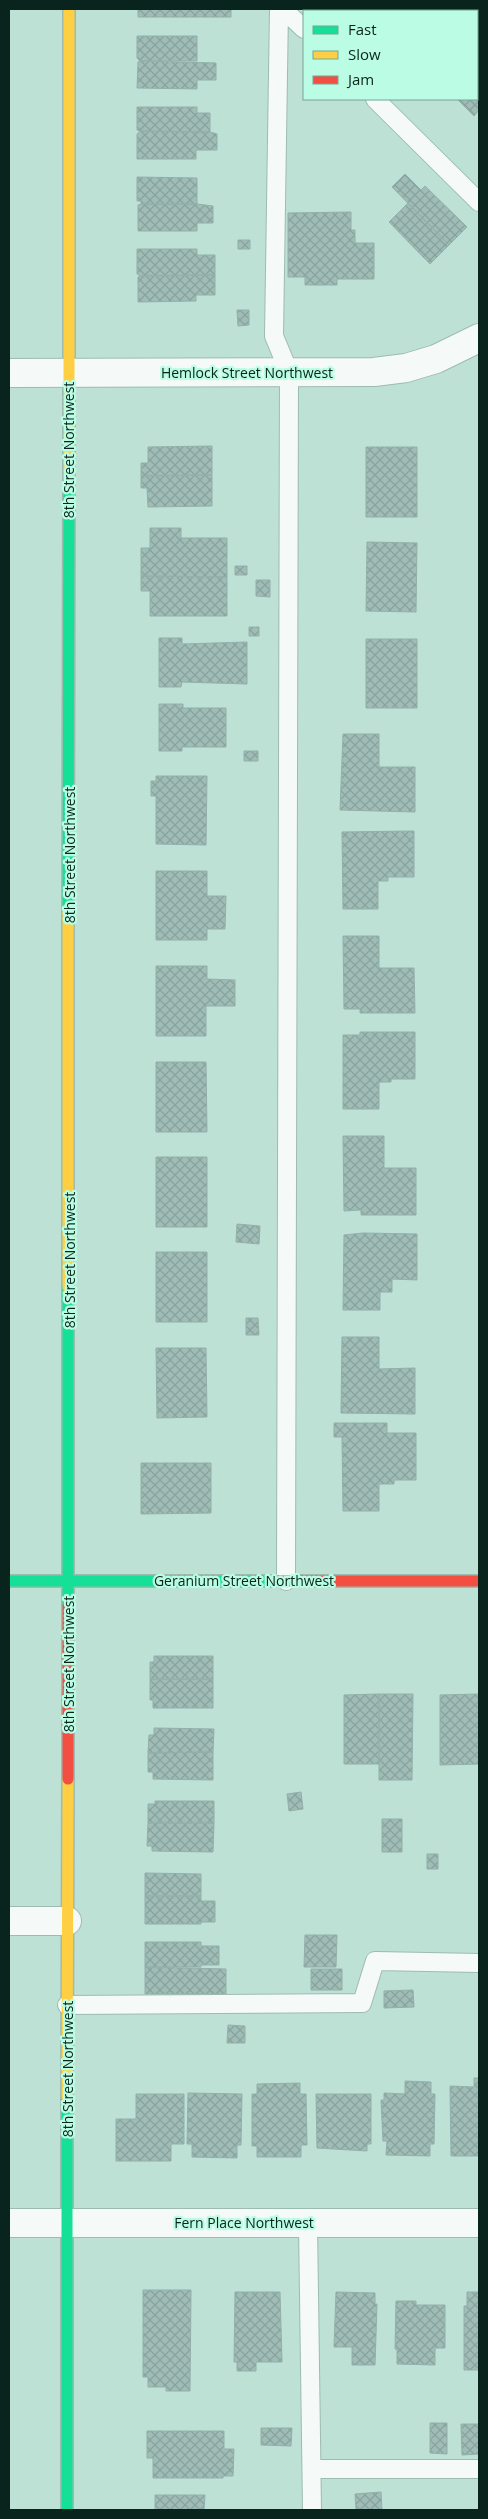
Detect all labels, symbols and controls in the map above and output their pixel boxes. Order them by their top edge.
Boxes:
legend [303,10,478,100]
text: Fast [348,19,377,39]
text: Slow [348,44,381,64]
text: Jam [346,69,374,89]
street label: Hemlock Street Northwest [161,363,333,382]
street label: 8th Street Northwest [59,382,78,518]
street label: 8th Street Northwest [60,787,79,923]
street label: 8th Street Northwest [60,1192,79,1328]
street label: Geranium Street Northwest [154,1571,334,1590]
street label: 8th Street Northwest [59,1596,78,1732]
street label: 8th Street Northwest [58,2001,77,2137]
street label: Fern Place Northwest [174,2213,314,2232]

